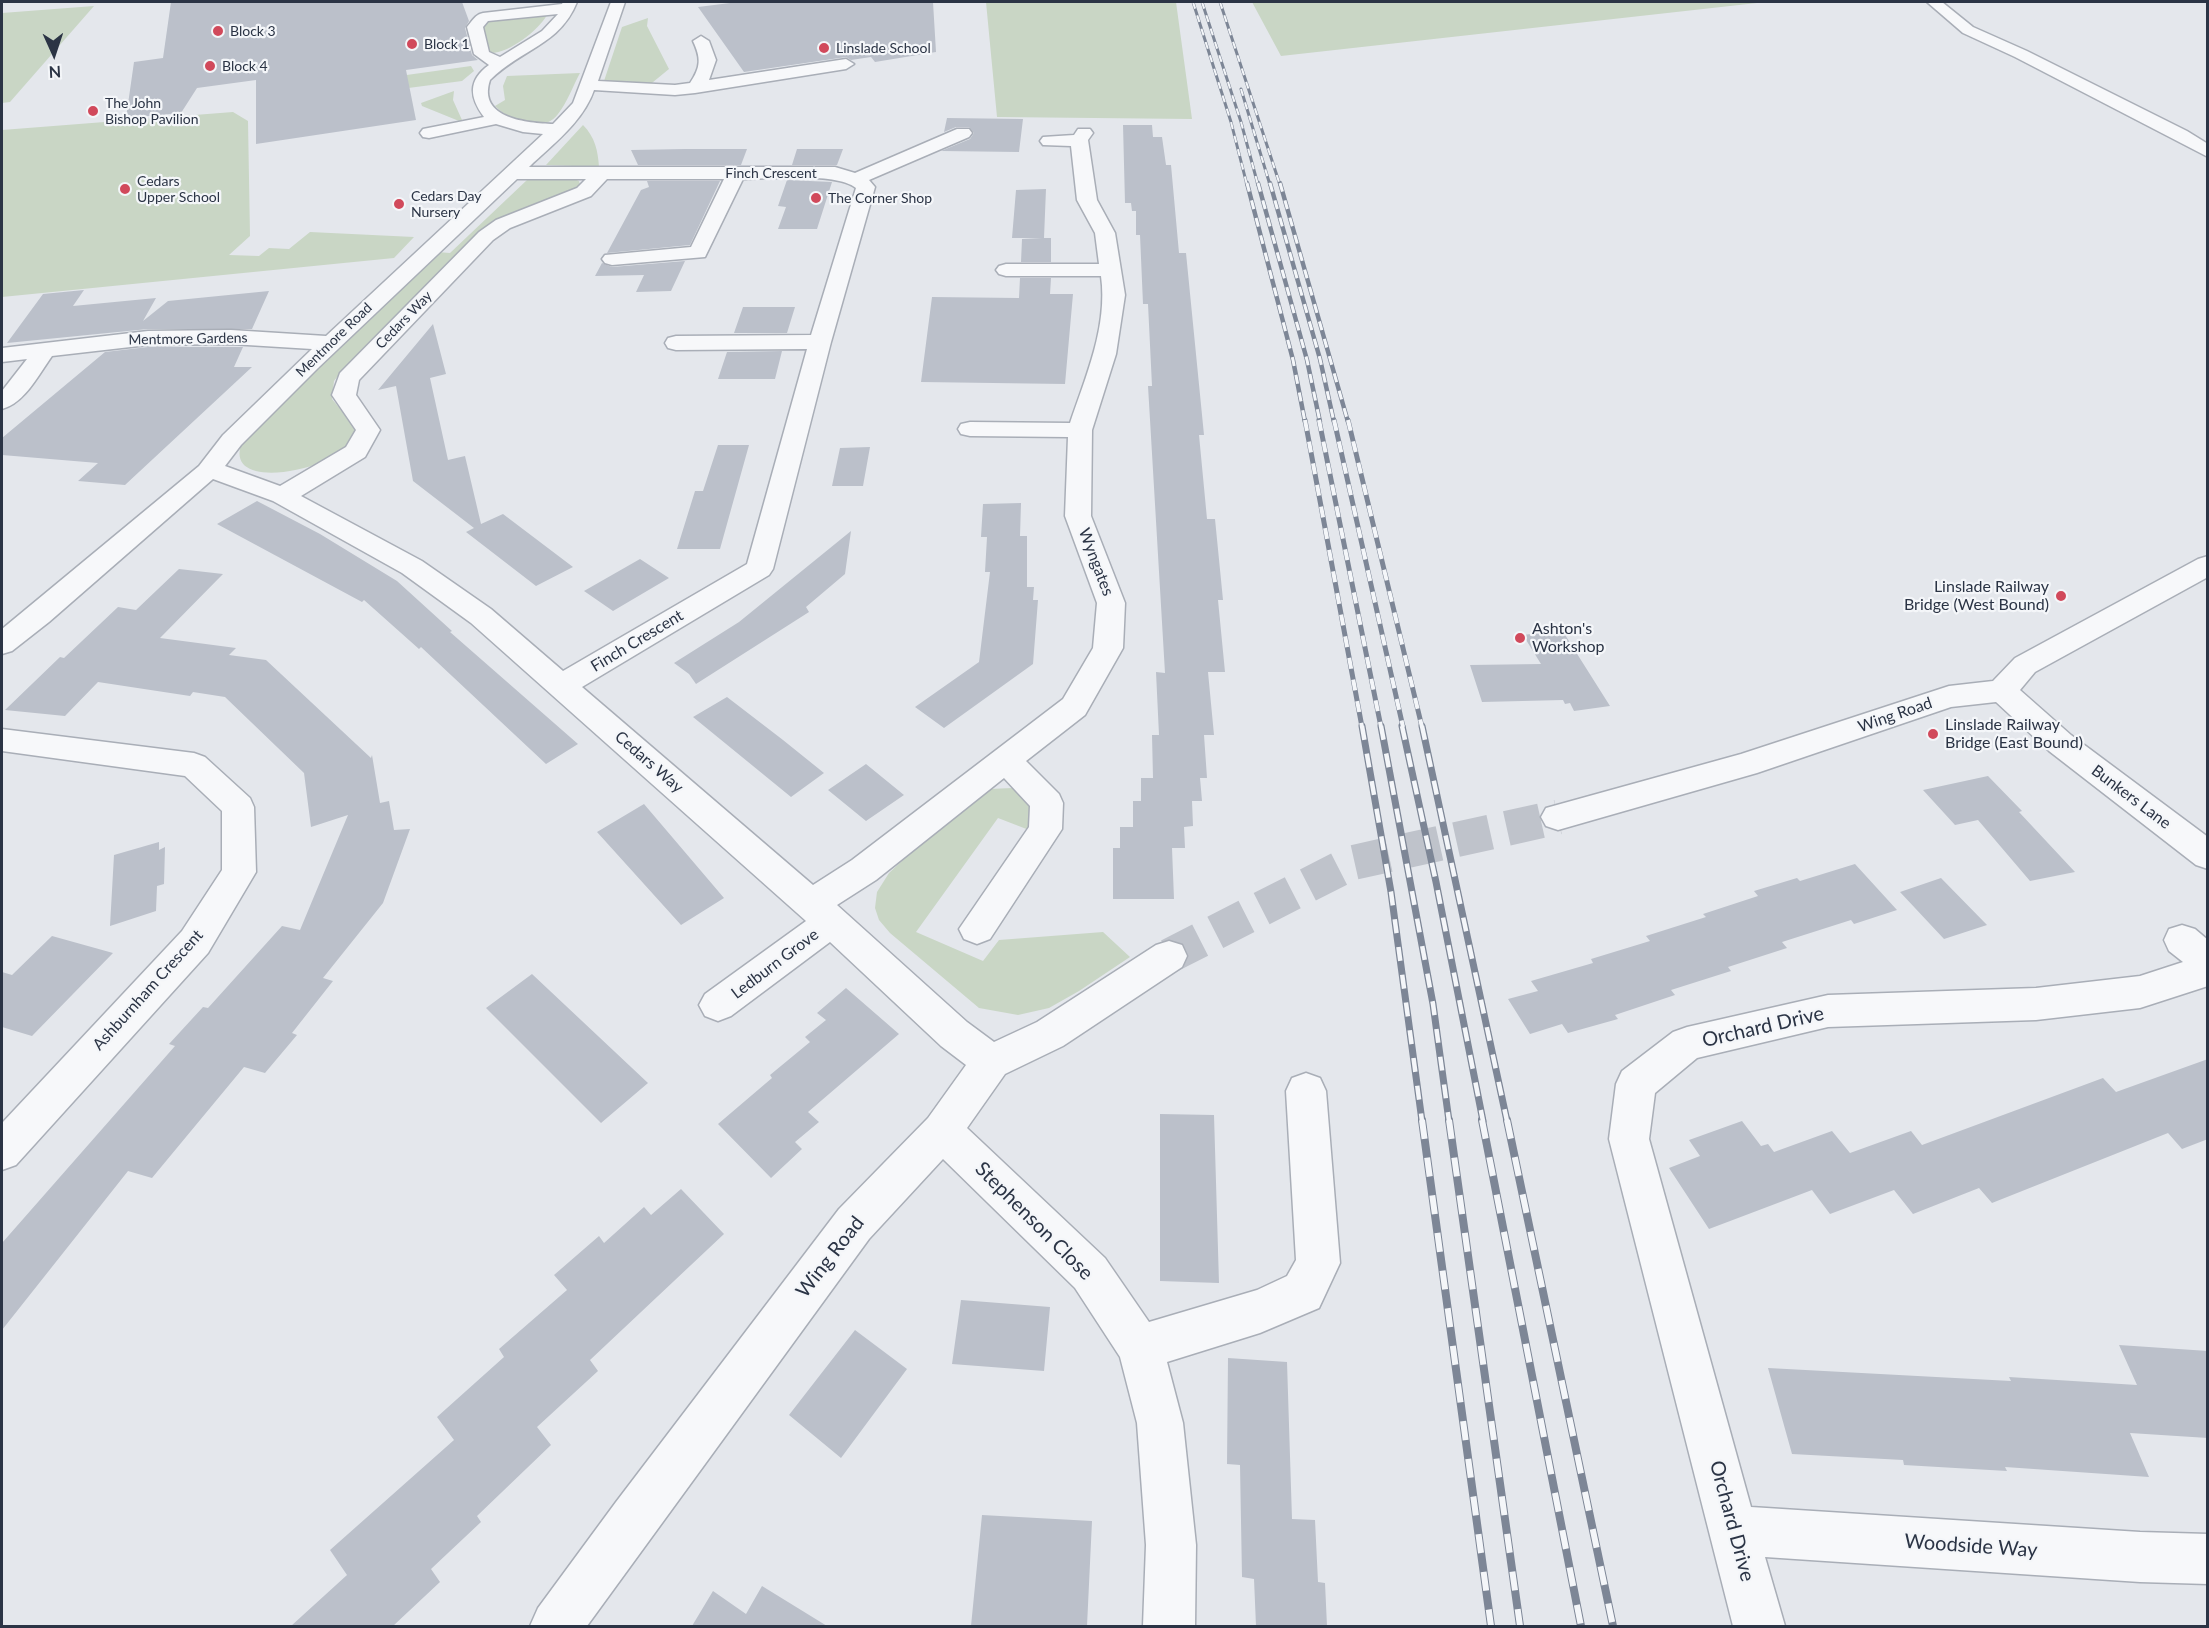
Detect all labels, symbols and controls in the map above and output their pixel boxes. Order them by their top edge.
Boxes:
place label: Block 3 [230,23,276,39]
north arrow [24,24,84,84]
marker: Block 3 [211,24,225,38]
place label: Block 1 [424,36,470,52]
marker: Block 1 [405,37,419,51]
place label: Linslade School [836,40,931,56]
marker: Linslade School [817,41,831,55]
place label: Block 4 [222,58,268,74]
marker: Block 4 [203,59,217,73]
text: N [48,63,62,82]
place label: The John Bishop Pavilion [105,95,198,128]
marker: The John Bishop Pavilion [86,104,100,118]
street label: Finch Crescent [725,165,817,181]
place label: Cedars Upper School [137,173,220,206]
marker: Cedars Upper School [118,182,132,196]
place label: Cedars Day Nursery [411,188,482,220]
place label: The Corner Shop [828,190,932,206]
marker: The Corner Shop [809,191,823,205]
marker: Cedars Day Nursery [392,197,406,211]
street label: Cedars Way [372,288,436,352]
street label: Mentmore Road [292,300,376,380]
street label: Mentmore Gardens [128,330,248,348]
street label: Wyngates [1074,526,1118,598]
place label: Linslade Railway Bridge (West Bound) [1904,577,2049,615]
marker: Linslade Railway Bridge (West Bound) [2054,589,2068,603]
street label: Finch Crescent [587,606,687,676]
place label: Ashton's Workshop [1532,619,1605,657]
marker: Ashton's Workshop [1513,631,1527,645]
street label: Wing Road [1855,693,1935,737]
place label: Linslade Railway Bridge (East Bound) [1945,715,2083,753]
street label: Cedars Way [611,727,687,797]
marker: Linslade Railway Bridge (East Bound) [1926,727,1940,741]
street label: Bunkers Lane [2087,761,2175,833]
street label: Ledburn Grove [728,925,822,1003]
street label: Ashburnham Crescent [89,926,207,1054]
street label: Orchard Drive [1700,1001,1826,1053]
street label: Stephenson Close [970,1157,1098,1285]
street label: Wing Road [791,1212,869,1302]
street label: Orchard Drive [1704,1458,1760,1584]
street label: Woodside Way [1904,1529,2038,1563]

